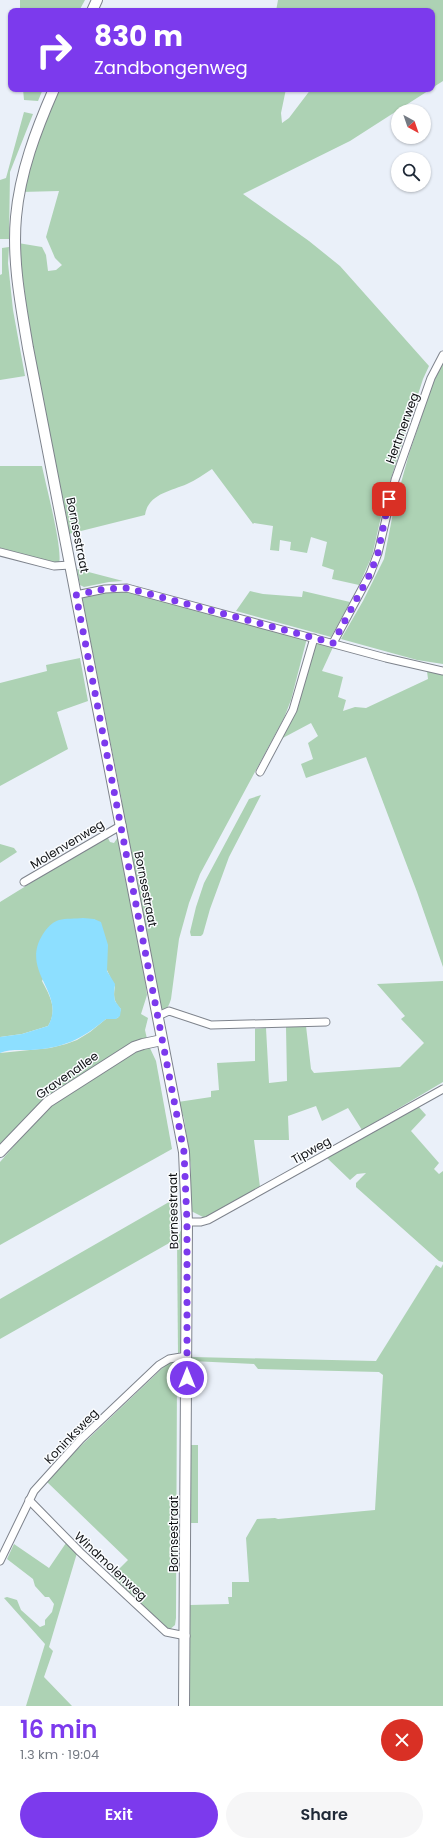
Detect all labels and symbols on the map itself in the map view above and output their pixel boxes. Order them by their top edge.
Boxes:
north arrow [391,104,431,144]
street label: Hertmerweg [381,390,423,466]
pin [372,482,406,516]
street label: Bornsestraat [62,496,94,574]
street label: Molenvenweg [27,815,107,873]
street label: Bornsestraat [130,850,162,928]
street label: Gravenallee [32,1047,102,1103]
street label: Tipweg [288,1132,334,1168]
street label: Bornsestraat [164,1173,182,1249]
position arrow [166,1357,208,1399]
street label: Koninksweg [40,1405,102,1467]
street label: Bornsestraat [165,1496,182,1572]
street label: Windmolenweg [71,1528,151,1604]

